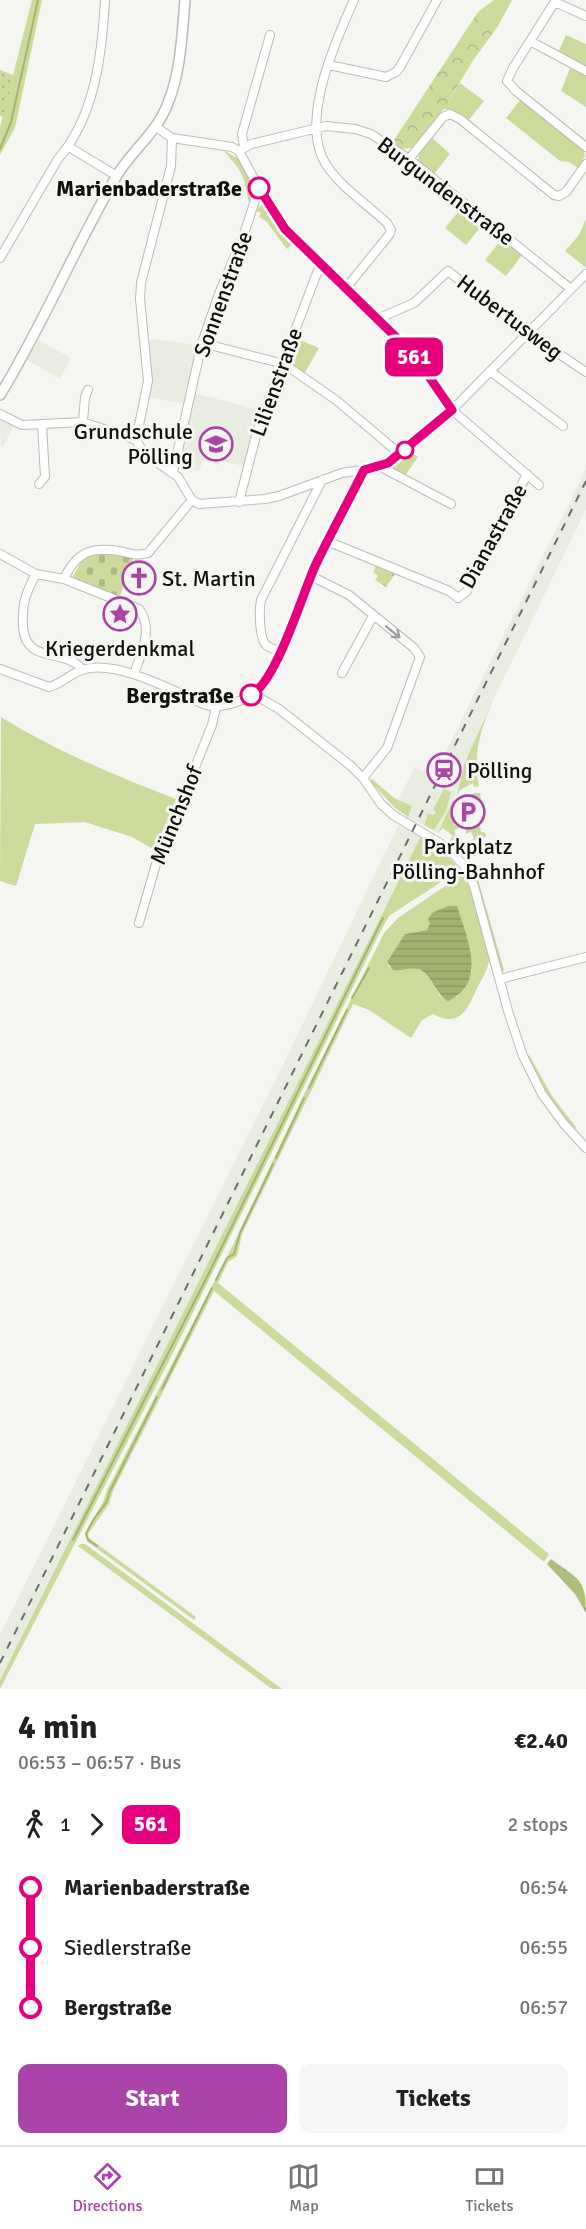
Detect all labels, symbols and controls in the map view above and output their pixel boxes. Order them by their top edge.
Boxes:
street label: Burgundenstraße [372,131,520,251]
place label: Marienbaderstraße [56,175,242,202]
marker: Marienbaderstraße [248,177,270,199]
street label: Sonnenstraße [188,227,258,361]
street label: Hubertusweg [452,268,568,366]
street label: Lilienstraße [244,324,308,440]
line badge: 561 [380,338,448,376]
text: 561 [397,344,431,370]
place label: Grundschule Pölling [74,418,193,470]
school or university icon: Grundschule Pölling [198,426,234,462]
unlabelled marker [396,441,414,459]
street label: Dianastraße [453,479,533,593]
church icon: St. Martin [121,560,157,596]
place label: St. Martin [162,565,256,592]
place icon: Kriegerdenkmal [102,596,138,632]
one-way arrow [385,625,401,638]
place label: Kriegerdenkmal [45,635,195,662]
place label: Bergstraße [126,682,234,709]
marker: Bergstraße [240,684,262,706]
station icon: Pölling [426,752,462,788]
place label: Pölling [467,757,532,784]
street label: Münchshof [144,760,209,868]
parking icon: Parkplatz Pölling-Bahnhof [450,794,486,830]
place label: Parkplatz Pölling-Bahnhof [392,833,546,885]
text: 4 min [18,1707,98,1748]
text: €2.40 [514,1727,568,1754]
text: 06:53 – 06:57 · Bus [18,1750,181,1775]
icon: walk [18,1808,51,1841]
icon: forward [80,1808,113,1841]
text: 561 [134,1811,168,1837]
text: 1 [60,1812,71,1837]
text: 2 stops [507,1812,568,1837]
text: Marienbaderstraße [64,1874,250,1901]
text: 06:54 [519,1875,568,1900]
text: Siedlerstraße [64,1934,191,1961]
text: 06:55 [519,1935,568,1960]
text: Bergstraße [64,1994,172,2021]
text: 06:57 [519,1995,568,2020]
button: Start [18,2064,287,2133]
button: Tickets [299,2064,568,2133]
tab: Directions [72,2160,142,2216]
tab: Map [287,2160,320,2216]
tab: Tickets [465,2160,513,2216]

